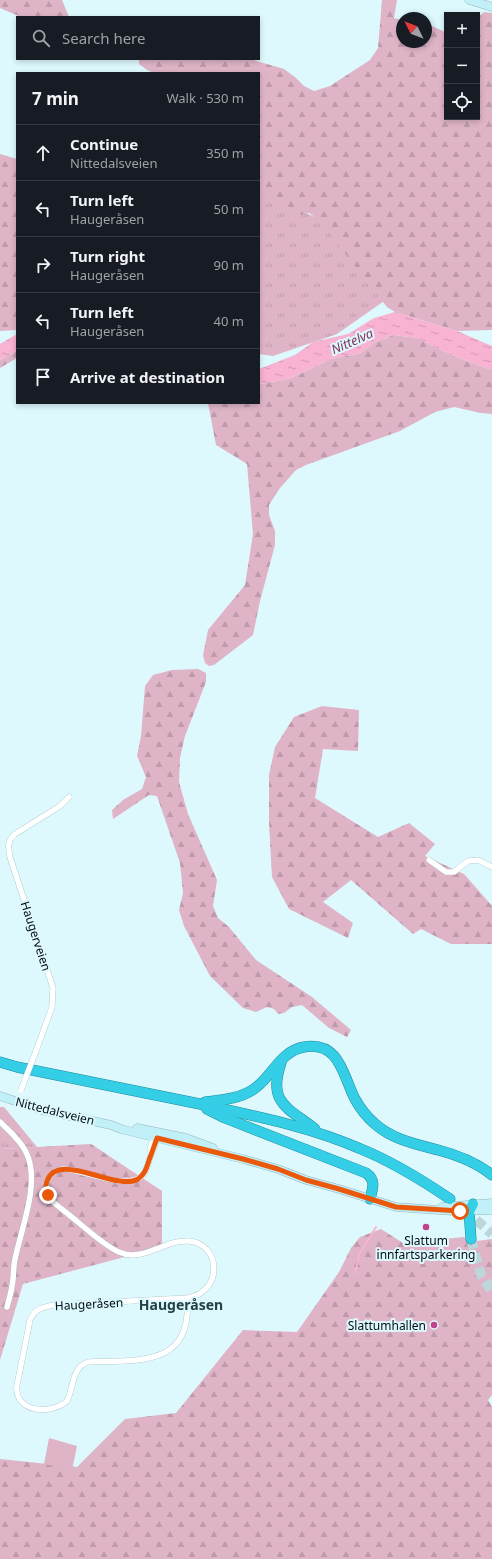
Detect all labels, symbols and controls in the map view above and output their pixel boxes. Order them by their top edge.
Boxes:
north arrow [396,12,432,48]
map controls [444,12,480,120]
button: + [444,12,480,48]
search box [16,16,260,60]
icon: search [30,27,52,49]
text: Search here [62,28,145,48]
button: − [444,48,480,84]
button: locate [444,84,480,120]
text: 7 min [32,87,79,110]
text: Walk · 530 m [166,89,244,107]
text: Continue [70,134,138,154]
icon: ahead [32,142,54,164]
text: 350 m [206,144,244,162]
text: Nittedalsveien [70,154,157,172]
text: Turn left [70,190,134,210]
icon: left [32,198,54,220]
text: 50 m [214,200,244,218]
text: Haugeråsen [70,210,144,228]
text: Turn right [70,246,145,266]
icon: right [32,254,54,276]
text: 90 m [214,256,244,274]
text: Haugeråsen [70,266,144,284]
text: Turn left [70,302,134,322]
icon: left [32,310,54,332]
text: 40 m [214,312,244,330]
text: Haugeråsen [70,322,144,340]
water label: Nittelva [328,323,377,358]
icon: arrive [32,366,54,388]
text: Arrive at destination [70,367,225,387]
street label: Haugerveien [17,899,55,973]
street label: Nittedalsveien [14,1093,96,1129]
route end [39,1186,57,1204]
route start [451,1202,469,1220]
marker: Slattum innfartsparkering [421,1222,431,1232]
place label: Slattum innfartsparkering [377,1232,475,1263]
street label: Haugeråsen [54,1294,124,1314]
district label: Haugeråsen [139,1295,223,1314]
place label: Slattumhallen [348,1317,426,1334]
marker: Slattumhallen [429,1320,439,1330]

